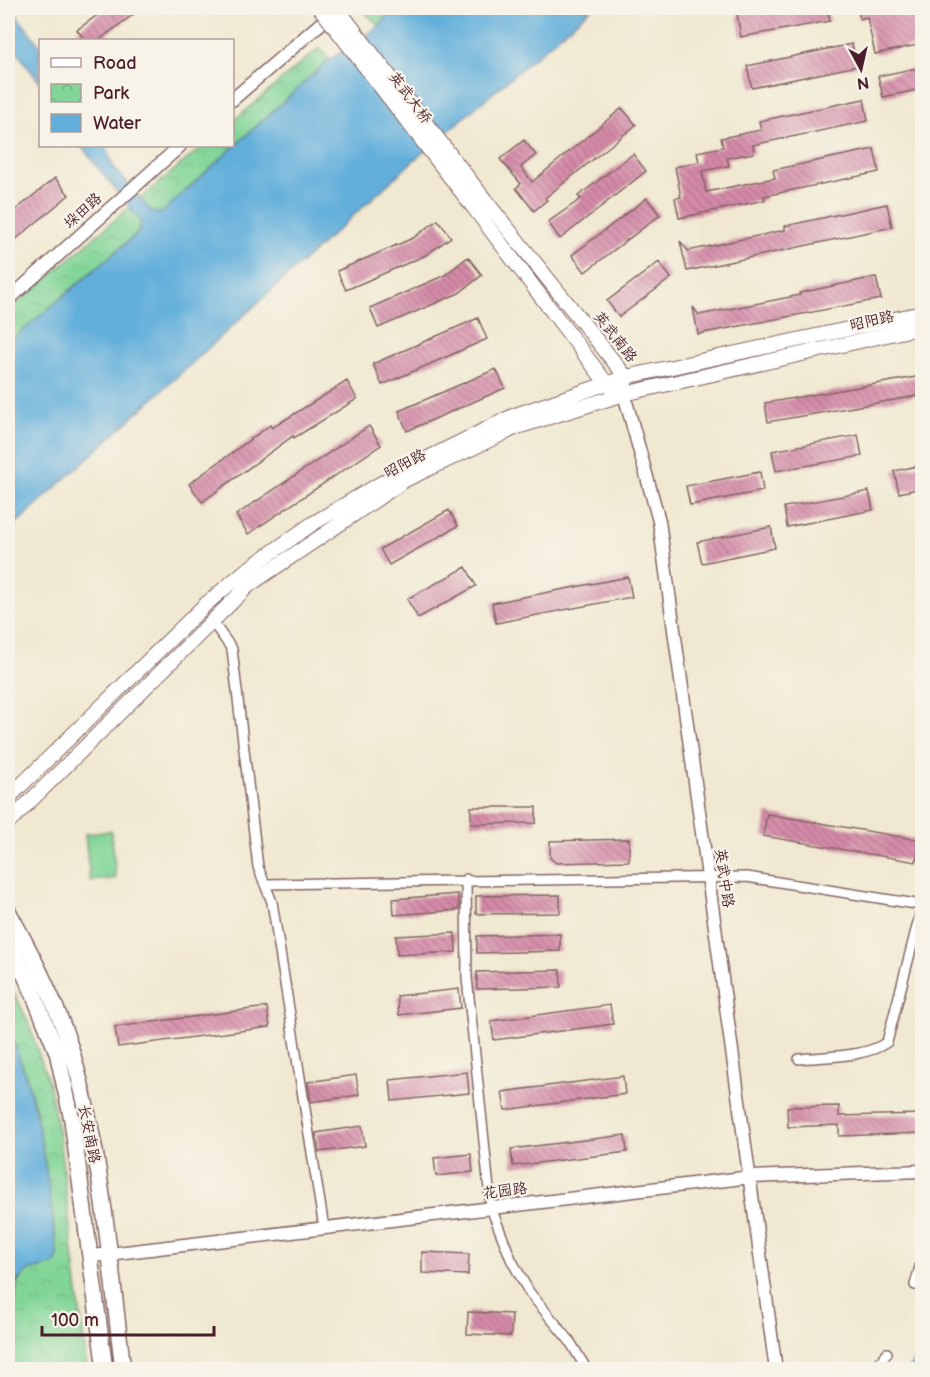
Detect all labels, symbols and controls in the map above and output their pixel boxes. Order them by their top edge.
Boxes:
legend [39,39,234,147]
north arrow [831,39,891,99]
text: Road [93,53,137,74]
street label: 英武大桥 [384,68,436,128]
text: N [856,72,870,93]
text: Park [93,83,129,104]
text: Water [93,113,141,134]
street label: 垛田路 [60,189,106,233]
street label: 昭阳路 [848,307,896,335]
street label: 英武南路 [589,308,641,366]
street label: 昭阳路 [381,445,429,483]
street label: 英武中路 [710,847,738,909]
street label: 长安南路 [74,1103,104,1165]
street label: 花园路 [482,1179,528,1203]
scale bar [42,1299,214,1337]
text: 100 m [51,1310,99,1331]

